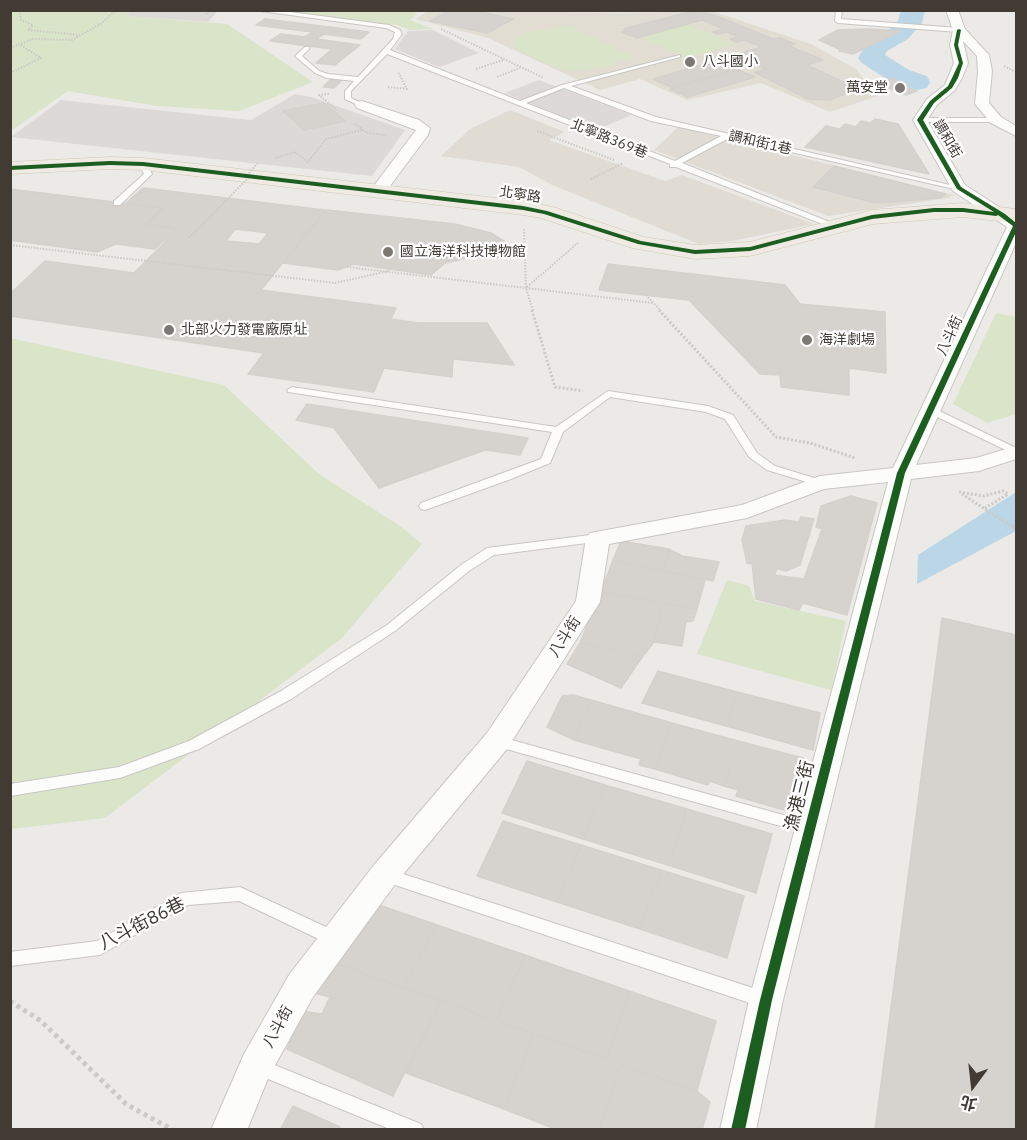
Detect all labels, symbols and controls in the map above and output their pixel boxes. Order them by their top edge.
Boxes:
place label: 八斗國小 [702,54,758,70]
marker: 八斗國小 [683,55,697,69]
place label: 萬安堂 [846,80,888,96]
marker: 萬安堂 [893,81,907,95]
street label: 北寧路369巷 [568,116,650,162]
street label: 調和街 [929,117,965,161]
street label: 調和街1巷 [727,128,793,158]
street label: 北寧路 [498,183,542,207]
place label: 國立海洋科技博物館 [400,244,526,260]
marker: 國立海洋科技博物館 [381,245,395,259]
street label: 八斗街 [934,313,966,359]
place label: 北部火力發電廠原址 [181,322,307,338]
marker: 北部火力發電廠原址 [162,323,176,337]
place label: 海洋劇場 [819,332,875,348]
marker: 海洋劇場 [800,333,814,347]
street label: 八斗街 [545,613,585,661]
street label: 漁港三街 [781,758,819,834]
street label: 八斗街86巷 [95,893,189,955]
street label: 八斗街 [259,1003,297,1051]
north arrow [943,1056,1003,1116]
text: 北 [958,1092,979,1115]

